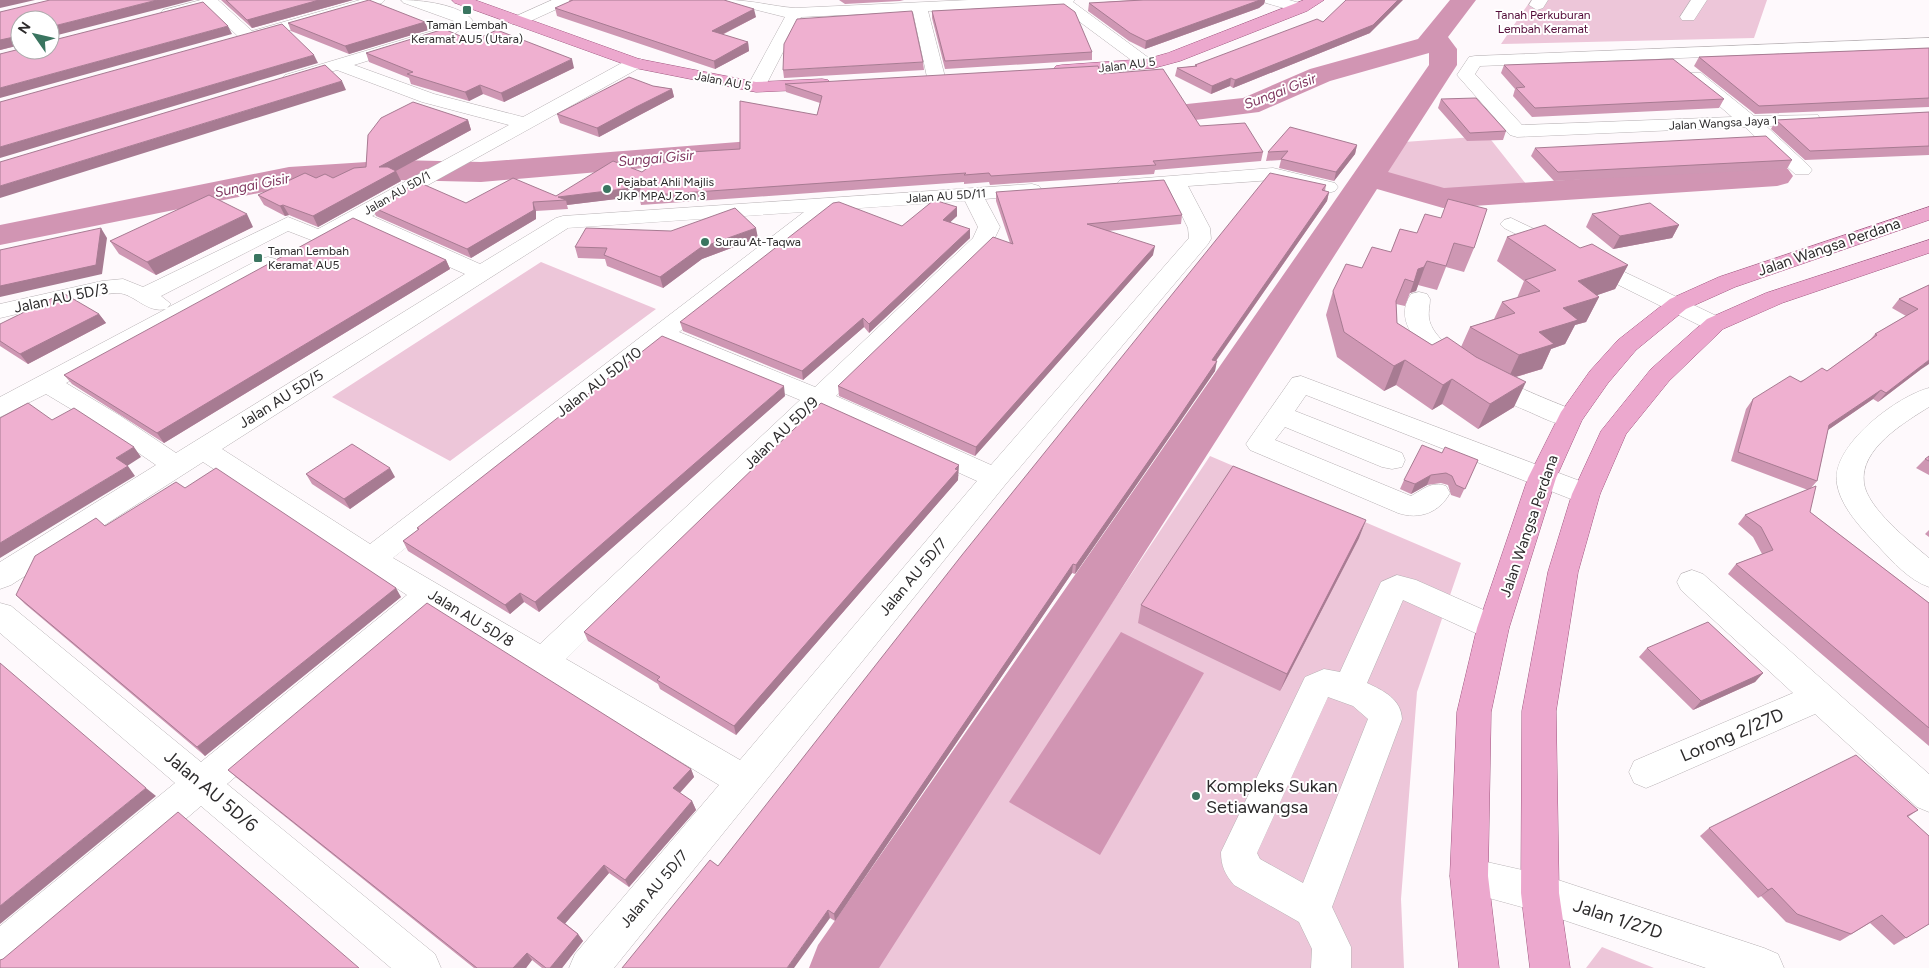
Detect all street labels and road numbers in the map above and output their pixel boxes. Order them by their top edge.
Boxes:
street label: Jalan AU 5 [1098,55,1156,75]
street label: Jalan AU 5 [694,69,752,93]
street label: Jalan Wangsa Jaya 1 [1668,113,1778,133]
street label: Jalan AU 5D/1 [361,168,433,218]
street label: Jalan AU 5D/11 [906,186,986,206]
street label: Jalan Wangsa Perdana [1755,214,1903,280]
street label: Jalan AU 5D/3 [12,279,110,317]
street label: Jalan AU 5D/10 [553,343,645,421]
street label: Jalan AU 5D/5 [235,366,327,432]
street label: Jalan AU 5D/9 [740,393,822,473]
street label: Jalan Wangsa Perdana [1496,452,1562,600]
street label: Jalan AU 5D/7 [875,535,951,619]
street label: Jalan AU 5D/8 [425,585,517,651]
street label: Lorong 2/27D [1677,703,1787,767]
street label: Jalan AU 5D/6 [160,745,262,837]
street label: Jalan AU 5D/7 [616,847,692,931]
street label: Jalan 1/27D [1571,894,1665,944]

